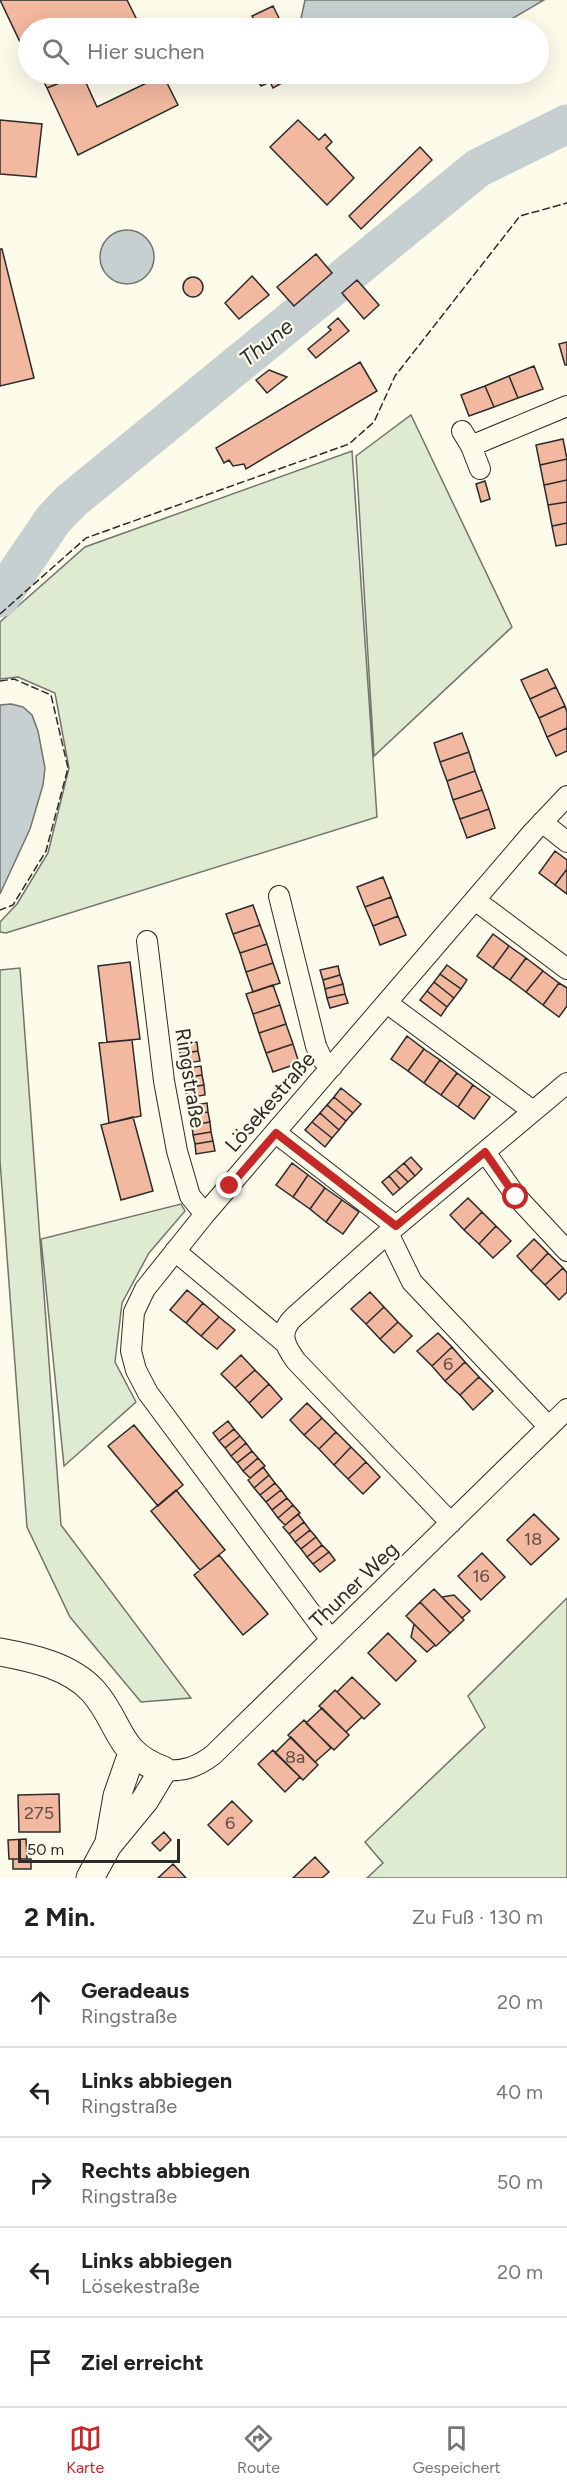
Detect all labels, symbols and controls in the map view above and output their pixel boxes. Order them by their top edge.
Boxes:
search box [18,18,549,84]
icon: search [39,35,72,68]
text: Hier suchen [87,38,205,65]
water label: Thune [234,313,299,372]
street label: Ringstraße [170,1026,211,1130]
street label: Lösekestraße [219,1046,320,1157]
route end [216,1172,242,1198]
route start [502,1183,528,1209]
house number: 6 [443,1353,453,1375]
house number: 18 [524,1528,542,1550]
street label: Thuner Weg [304,1536,403,1633]
house number: 16 [472,1565,490,1587]
house number: 8a [285,1746,305,1768]
house number: 275 [24,1802,54,1824]
house number: 6 [225,1812,235,1834]
scale bar [18,1836,180,1864]
text: 50 m [27,1840,64,1859]
text: 2 Min. [24,1901,96,1933]
text: Zu Fuß · 130 m [412,1905,543,1929]
text: Geradeaus [81,1977,189,2004]
icon: ahead [24,1986,57,2019]
text: 20 m [497,1990,543,2014]
text: Ringstraße [81,2004,177,2028]
text: Links abbiegen [81,2067,232,2094]
icon: left [24,2076,57,2109]
text: 40 m [496,2080,543,2104]
text: Ringstraße [81,2094,177,2118]
text: Rechts abbiegen [81,2157,250,2184]
icon: right [24,2166,57,2199]
text: 50 m [497,2170,543,2194]
text: Ringstraße [81,2184,177,2208]
text: Links abbiegen [81,2247,232,2274]
icon: left [24,2256,57,2289]
text: 20 m [497,2260,543,2284]
text: Lösekestraße [81,2274,200,2298]
icon: arrive [24,2346,57,2379]
text: Ziel erreicht [81,2349,204,2376]
tab: Karte [66,2422,104,2477]
tab: Route [237,2422,280,2477]
tab: Gespeichert [413,2422,501,2477]

